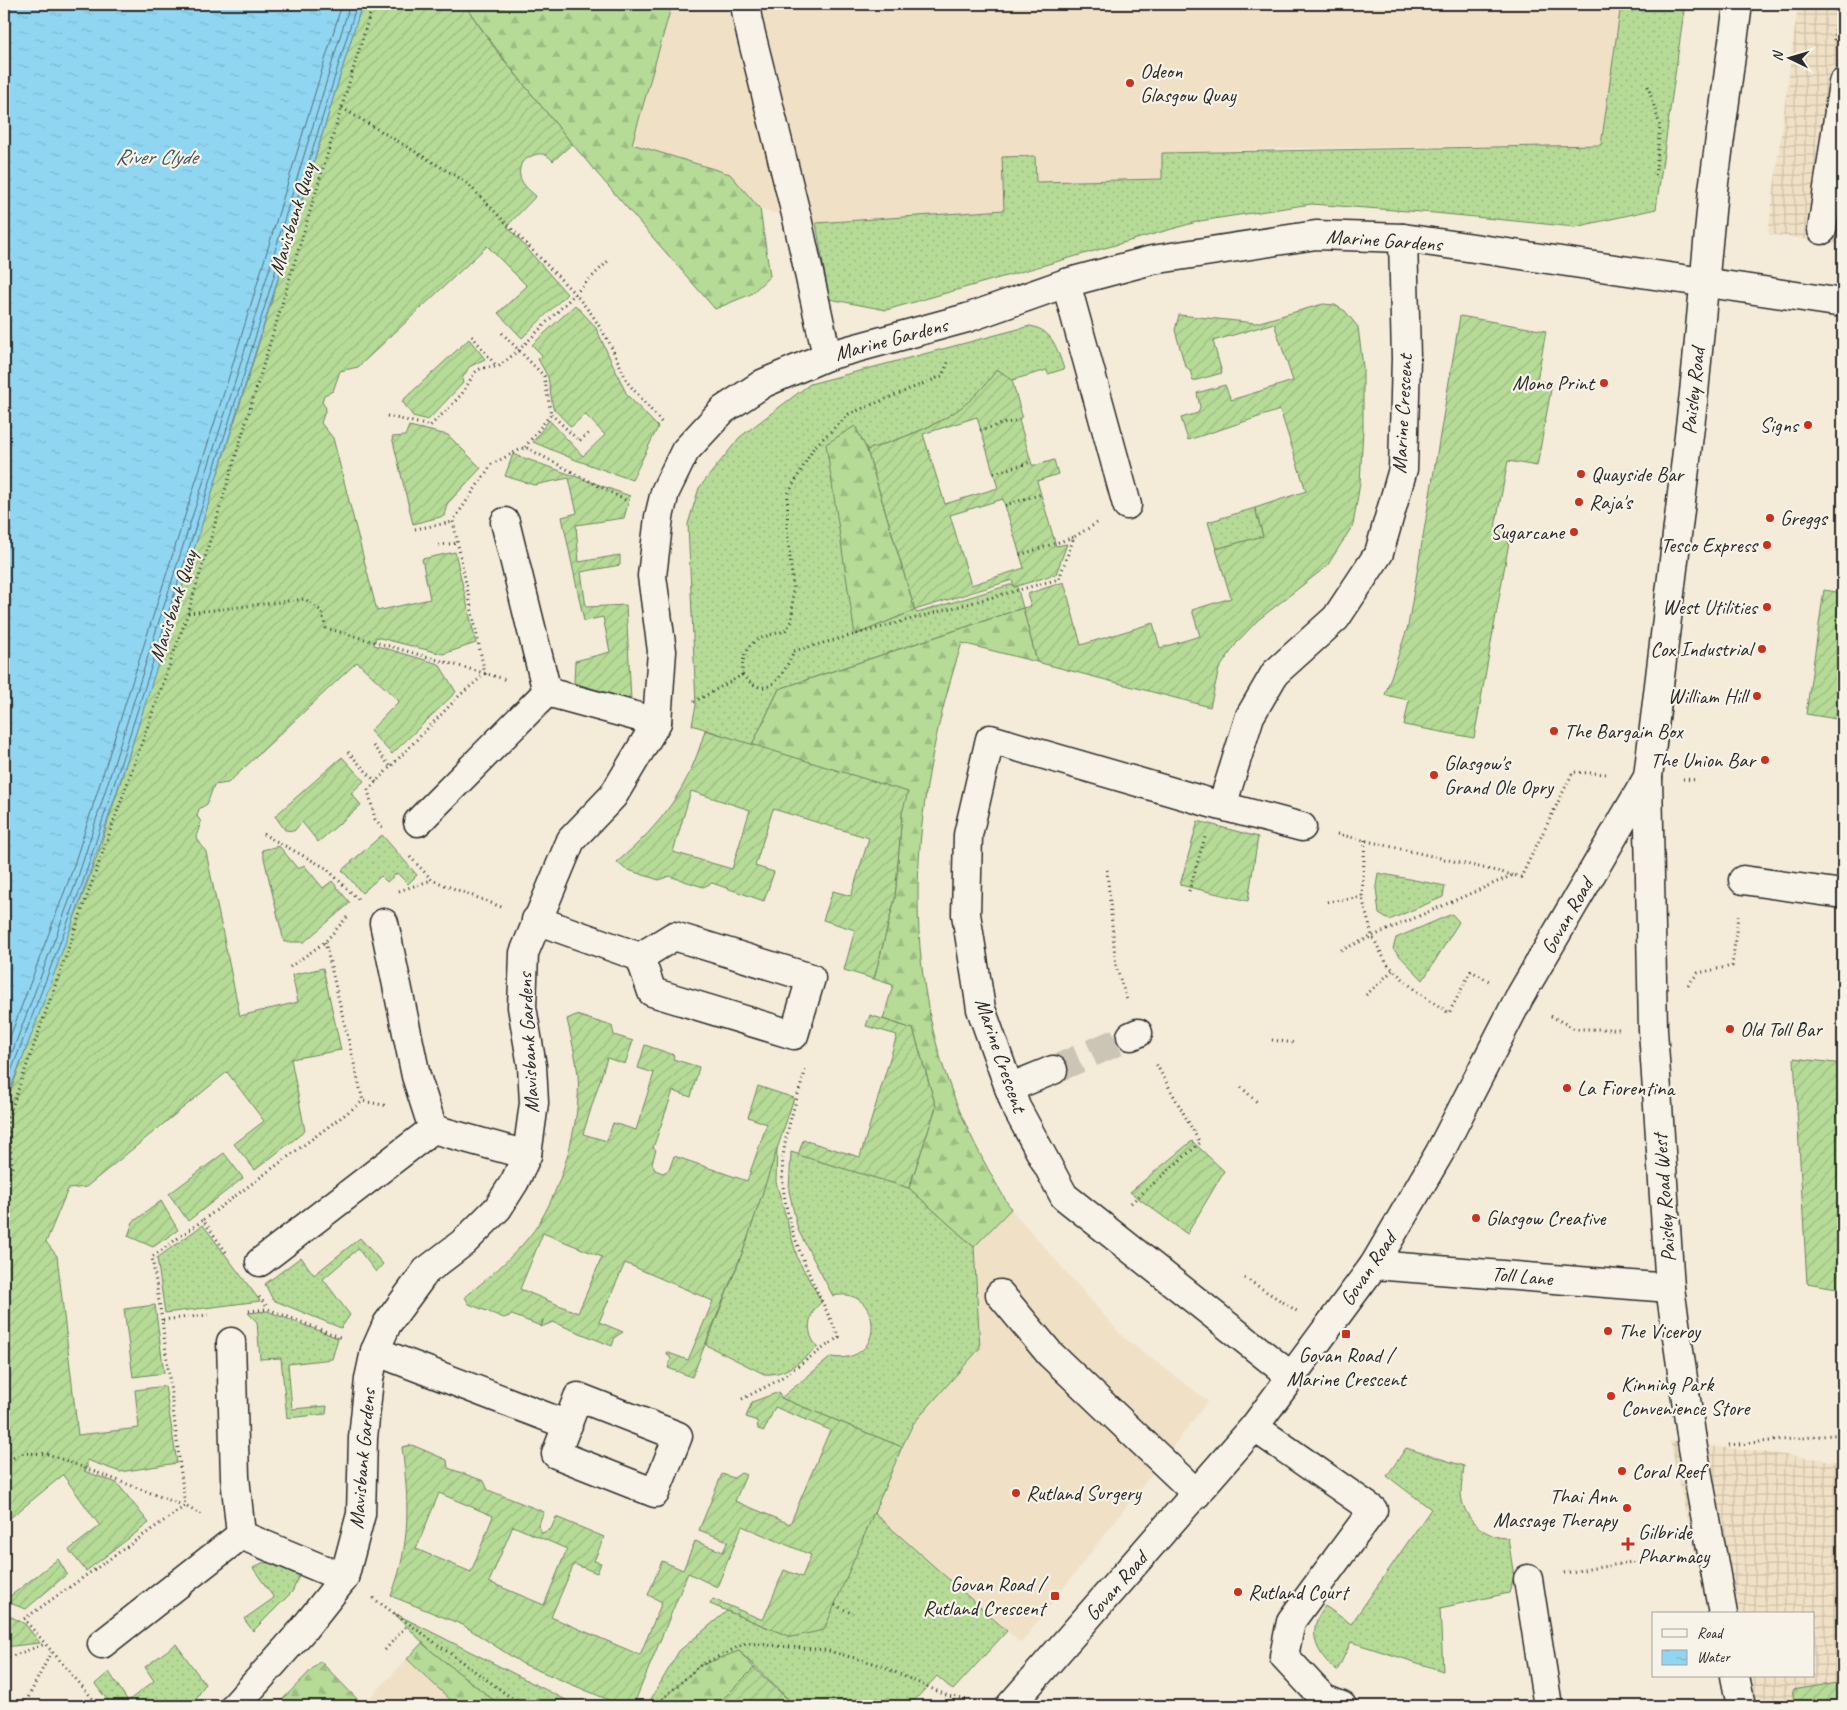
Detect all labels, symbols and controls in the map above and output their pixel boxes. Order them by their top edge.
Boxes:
north arrow [1764,32,1814,82]
text: N [1769,50,1787,62]
place label: Odeon Glasgow Quay [1140,58,1238,108]
marker: Odeon Glasgow Quay [1124,77,1136,89]
water label: River Clyde [115,143,201,171]
street label: Mavisbank Quay [263,158,322,278]
street label: Marine Gardens [1325,223,1444,257]
street label: Marine Gardens [832,311,952,367]
street label: Paisley Road [1676,343,1711,436]
street label: Marine Crescent [1386,352,1418,474]
place label: Mono Print [1512,370,1596,396]
marker: Mono Print [1598,377,1610,389]
place label: Signs [1759,412,1800,438]
marker: Signs [1802,419,1814,431]
place label: Quayside Bar [1591,461,1685,487]
marker: Quayside Bar [1575,468,1587,480]
place label: Raja's [1589,489,1633,515]
marker: Raja's [1573,496,1585,508]
place label: Greggs [1780,505,1829,531]
marker: Greggs [1764,512,1776,524]
place label: Sugarcane [1490,519,1566,545]
marker: Sugarcane [1568,526,1580,538]
place label: Tesco Express [1660,532,1759,558]
marker: Tesco Express [1761,539,1773,551]
street label: Mavisbank Quay [143,545,204,665]
place label: West Utilities [1662,594,1759,620]
marker: West Utilities [1761,601,1773,613]
place label: Cox Industrial [1650,636,1755,662]
marker: Cox Industrial [1756,643,1768,655]
place label: William Hill [1668,683,1750,709]
marker: William Hill [1751,690,1763,702]
place label: The Bargain Box [1564,718,1684,744]
marker: The Bargain Box [1548,725,1560,737]
place label: The Union Bar [1650,747,1757,773]
place label: Glasgow's Grand Ole Opry [1444,750,1555,800]
marker: The Union Bar [1759,754,1771,766]
marker: Glasgow's Grand Ole Opry [1428,769,1440,781]
street label: Govan Road [1535,871,1600,958]
street label: Mavisbank Gardens [511,970,545,1114]
street label: Marine Crescent [969,994,1033,1118]
place label: Old Toll Bar [1740,1016,1823,1042]
marker: Old Toll Bar [1724,1023,1736,1035]
place label: La Fiorentina [1577,1075,1676,1101]
marker: La Fiorentina [1561,1082,1573,1094]
street label: Paisley Road West [1646,1130,1681,1263]
place label: Glasgow Creative [1486,1205,1606,1231]
marker: Glasgow Creative [1470,1212,1482,1224]
street label: Govan Road [1334,1225,1404,1311]
street label: Toll Lane [1490,1260,1555,1292]
place label: The Viceroy [1618,1318,1702,1344]
marker: The Viceroy [1602,1325,1614,1337]
marker: Govan Road / Marine Crescent [1340,1328,1352,1340]
place label: Govan Road / Marine Crescent [1286,1342,1408,1392]
place label: Kinning Park Convenience Store [1621,1371,1752,1421]
street label: Mavisbank Gardens [343,1386,381,1530]
marker: Kinning Park Convenience Store [1605,1390,1617,1402]
place label: Coral Reef [1632,1458,1709,1484]
marker: Coral Reef [1616,1465,1628,1477]
place label: Rutland Surgery [1026,1480,1142,1506]
place label: Thai Ann Massage Therapy [1493,1483,1619,1533]
marker: Rutland Surgery [1010,1487,1022,1499]
marker: Thai Ann Massage Therapy [1621,1502,1633,1514]
place label: Gilbride Pharmacy [1638,1519,1711,1569]
marker: Gilbride Pharmacy [1622,1538,1634,1550]
street label: Govan Road [1079,1544,1155,1626]
place label: Govan Road / Rutland Crescent [923,1571,1049,1621]
place label: Rutland Court [1248,1579,1351,1605]
marker: Rutland Court [1232,1586,1244,1598]
marker: Govan Road / Rutland Crescent [1049,1590,1061,1602]
legend [1652,1612,1814,1678]
text: Road [1697,1624,1724,1643]
text: Water [1697,1648,1731,1667]

